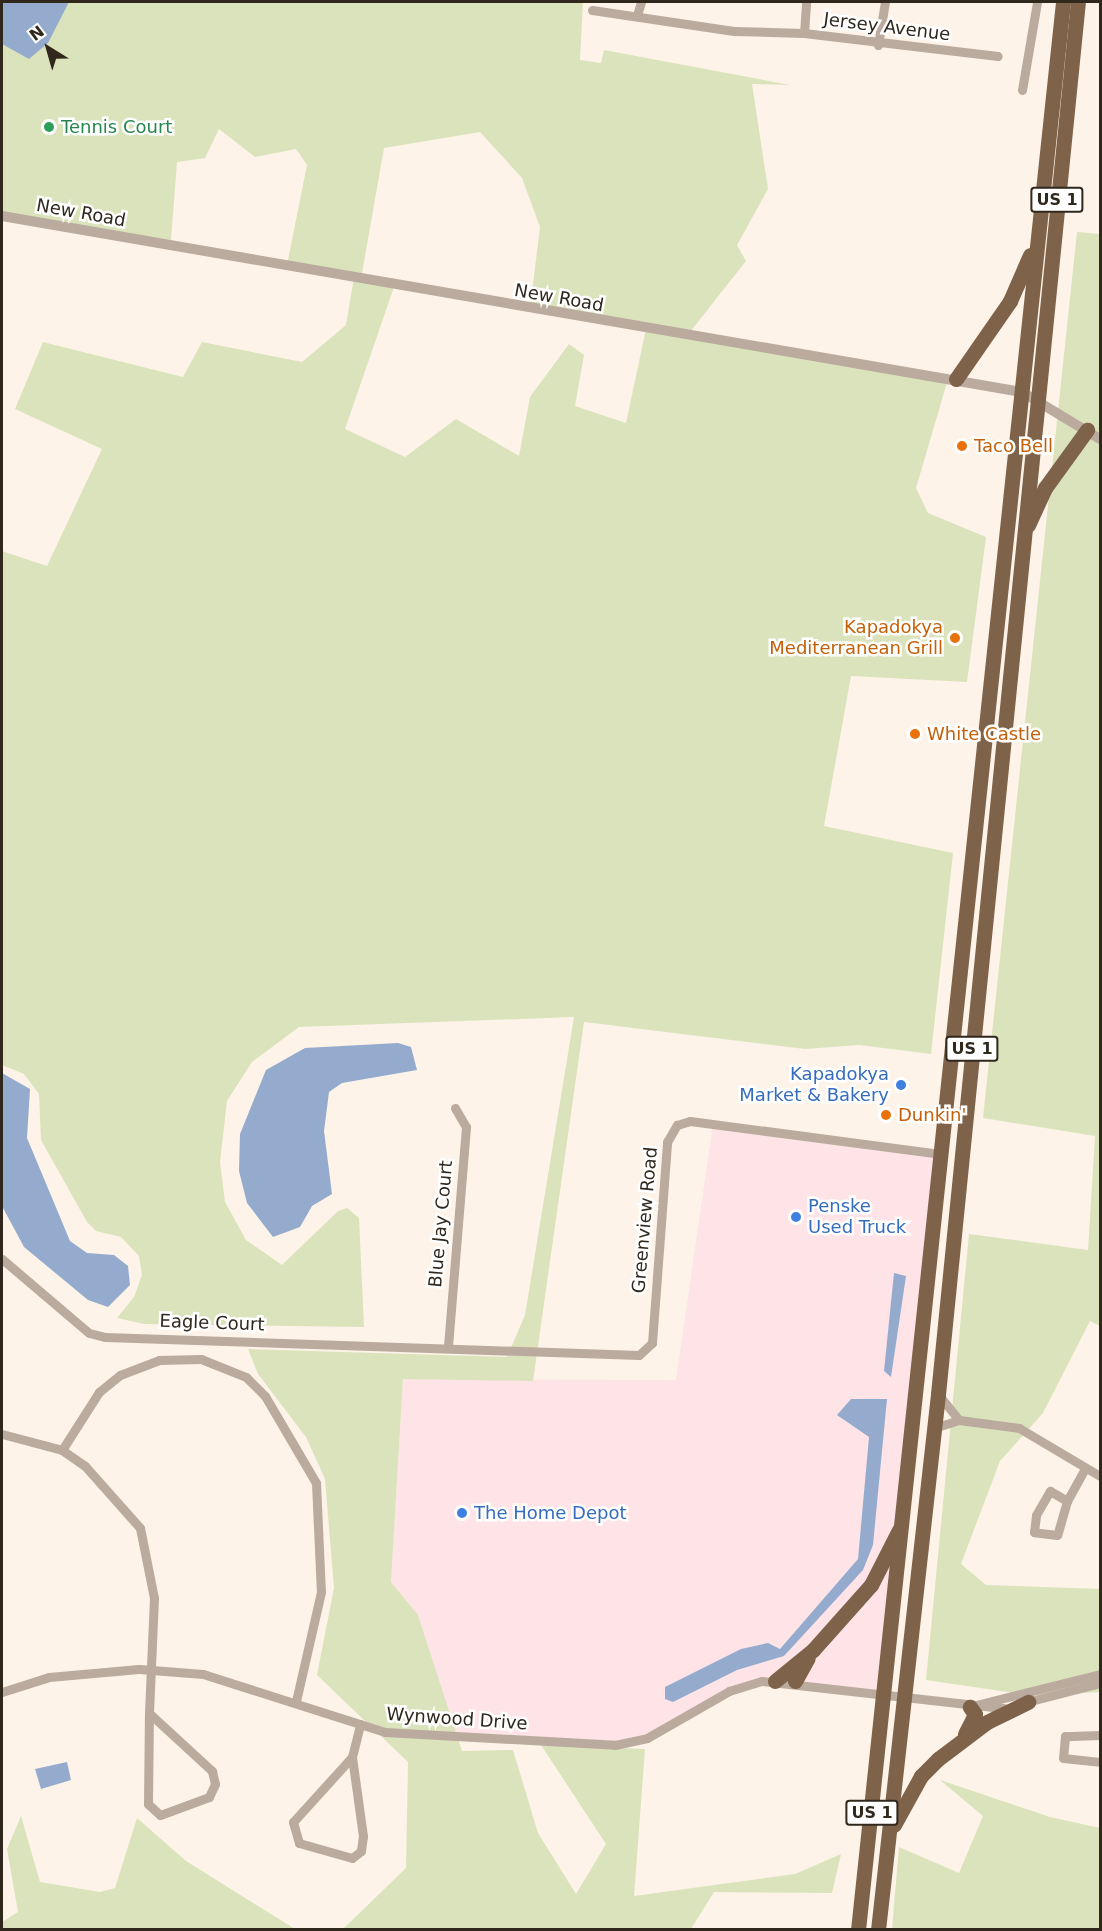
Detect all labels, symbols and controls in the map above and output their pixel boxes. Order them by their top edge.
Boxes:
street label: Jersey Avenue [822,9,952,45]
north arrow [18,18,78,78]
text: N [26,22,48,45]
place label: Tennis Court [61,116,172,138]
marker: Tennis Court [42,120,56,134]
road number: US 1 [1030,187,1084,213]
street label: New Road [35,195,127,231]
street label: New Road [513,280,605,316]
place label: Taco Bell [974,435,1053,457]
marker: Taco Bell [955,439,969,453]
place label: Kapadokya Mediterranean Grill [769,617,943,660]
marker: Kapadokya Mediterranean Grill [948,631,962,645]
place label: White Castle [927,723,1041,745]
marker: White Castle [908,727,922,741]
road number: US 1 [945,1036,999,1062]
place label: Kapadokya Market & Bakery [739,1064,889,1106]
marker: Kapadokya Market & Bakery [894,1078,908,1092]
place label: Dunkin' [898,1104,966,1126]
marker: Dunkin' [879,1108,893,1122]
street label: Greenview Road [628,1146,662,1294]
street label: Blue Jay Court [425,1159,457,1289]
place label: Penske Used Truck [808,1196,906,1238]
marker: Penske Used Truck [789,1210,803,1224]
street label: Eagle Court [159,1310,265,1336]
place label: The Home Depot [474,1502,627,1524]
marker: The Home Depot [455,1506,469,1520]
street label: Wynwood Drive [386,1703,528,1735]
road number: US 1 [845,1800,899,1826]

